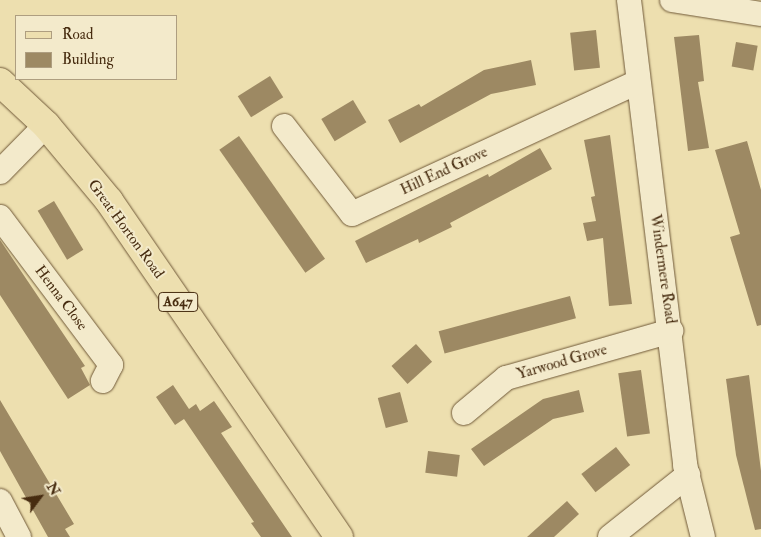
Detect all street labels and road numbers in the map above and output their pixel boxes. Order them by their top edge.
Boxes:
street label: Hill End Grove [398,143,490,199]
street label: Great Horton Road [84,176,168,282]
street label: Windermere Road [646,213,680,325]
street label: Henna Close [31,262,91,334]
road number: A647 [158,290,198,314]
street label: Yarwood Grove [515,341,609,383]

